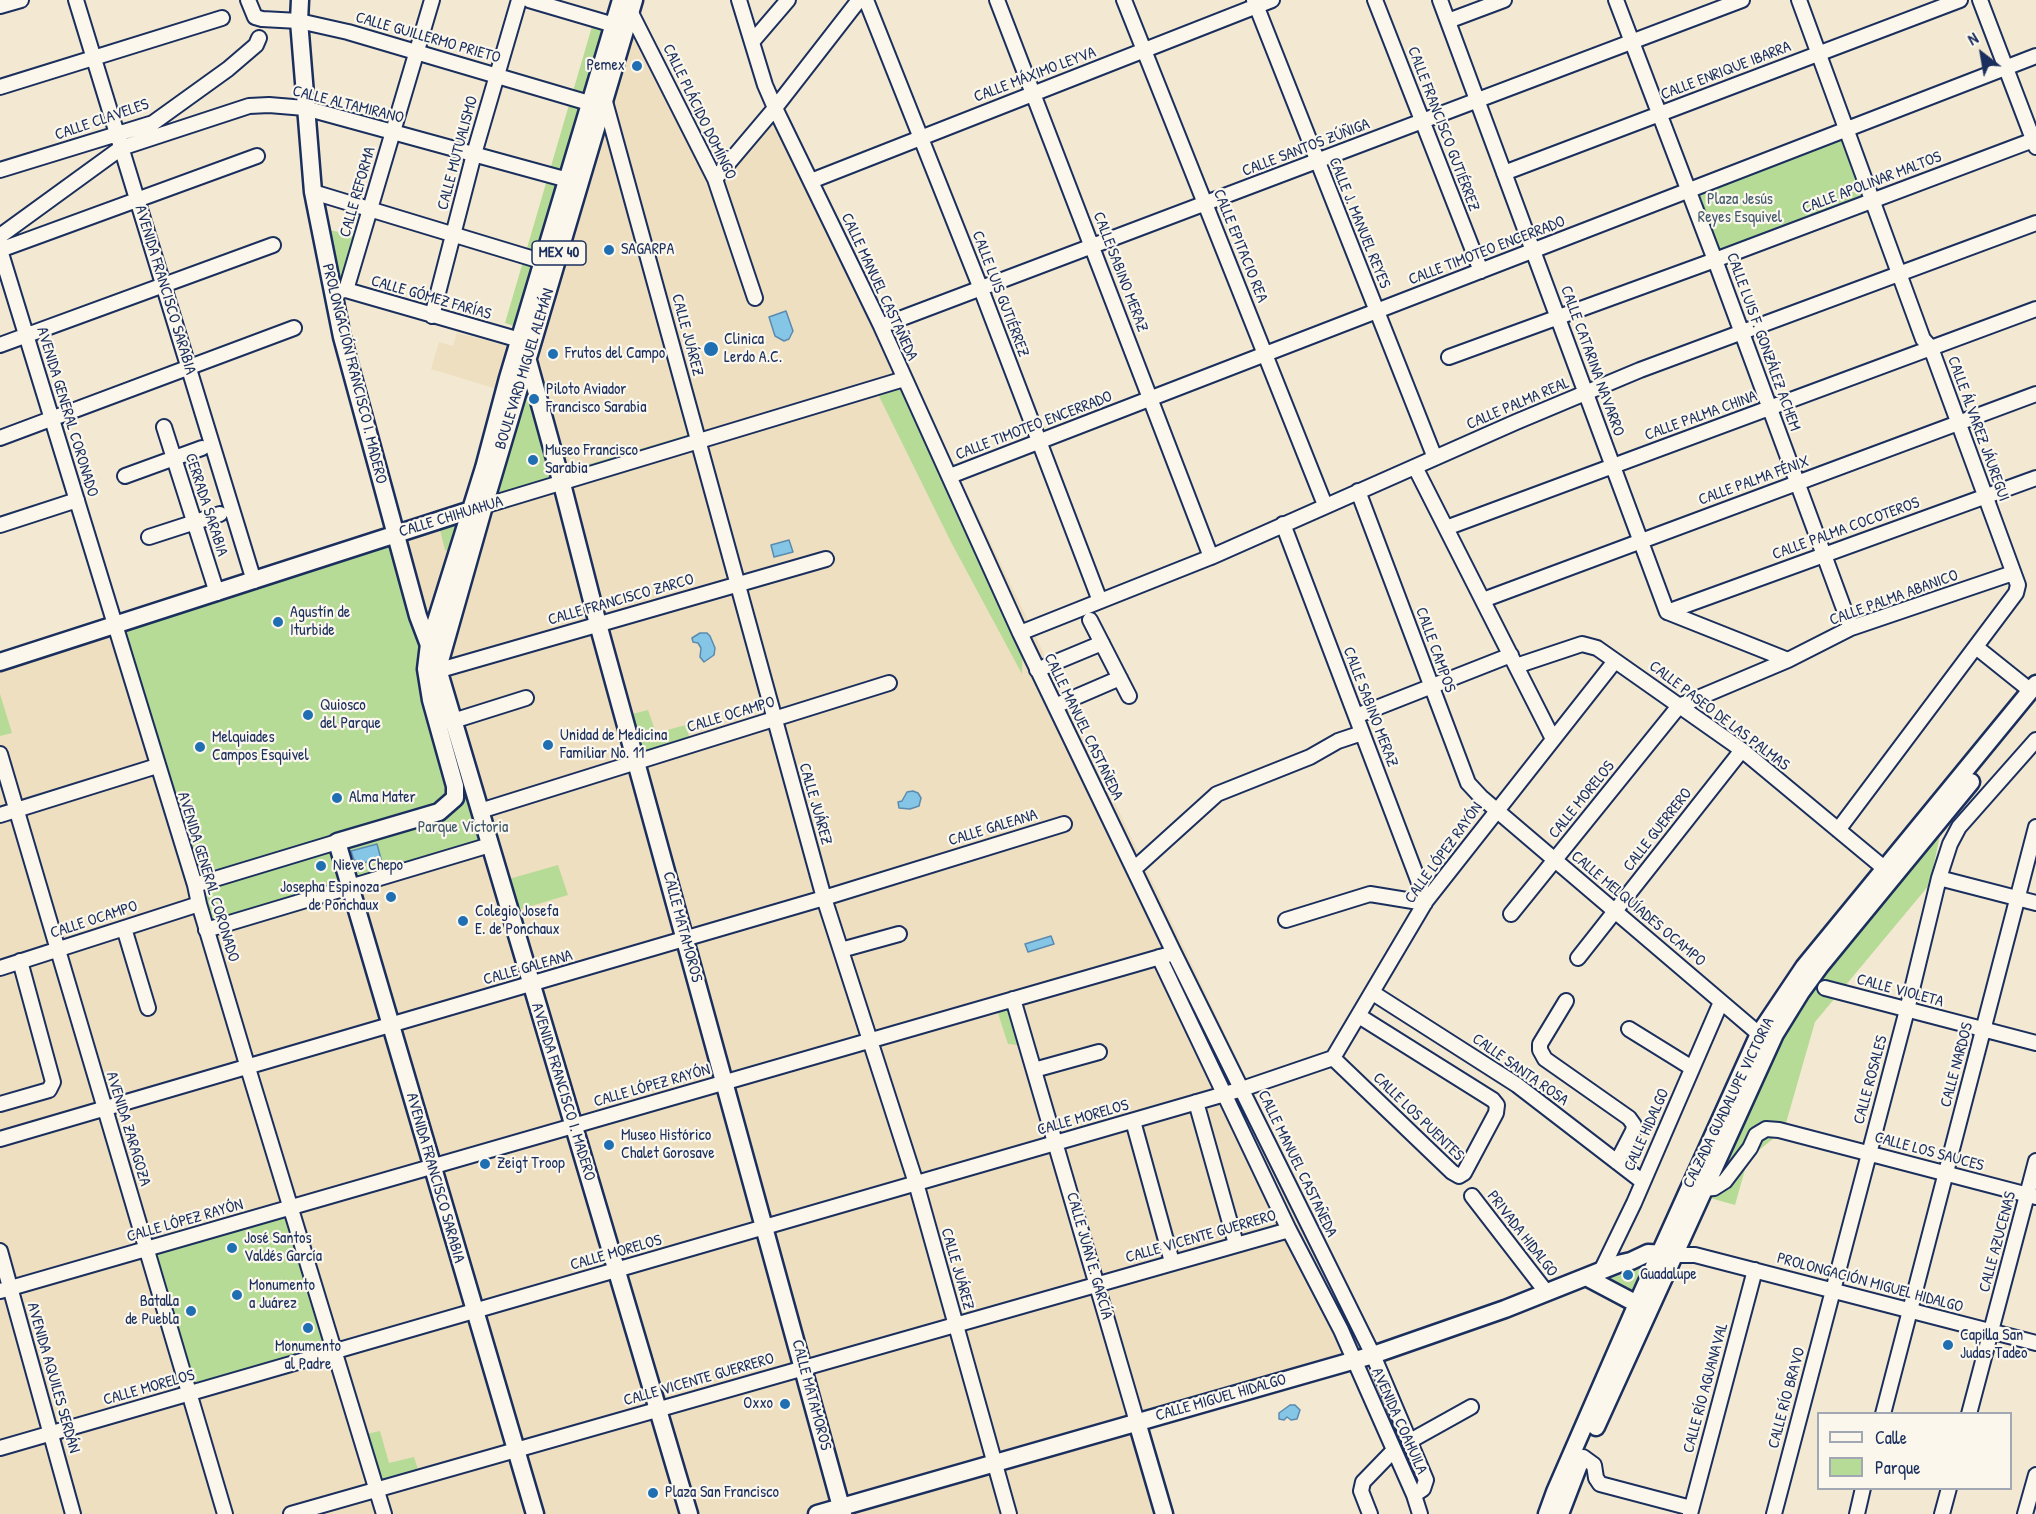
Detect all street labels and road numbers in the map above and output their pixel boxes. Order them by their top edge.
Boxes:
street label: CALLE GUILLERMO PRIETO [353,8,503,68]
street label: CALLE ENRIQUE IBARRA [1658,37,1794,105]
street label: CALLE PLÁCIDO DOMÍNGO [658,41,740,183]
street label: CALLE MÁXIMO LEYVA [971,43,1099,107]
street label: CALLE FRANCISCO GUTIÉRREZ [1403,44,1483,214]
street label: CALLE ALTAMIRANO [290,82,406,128]
street label: CALLE MUTUALISMO [434,94,482,212]
street label: CALLE CLAVELES [52,95,152,145]
street label: CALLE SANTOS ZÚÑIGA [1240,115,1372,181]
street label: CALLE REFORMA [336,145,380,239]
street label: CALLE APOLINAR MALTOS [1800,148,1944,218]
street label: CALLE J. MANUEL REYES [1324,155,1394,291]
street label: CALLE EPITACIO REA [1209,187,1271,305]
street label: AVENIDA FRANCISCO SARABIA [130,203,200,377]
street label: CALLE SABINO MERAZ [1088,209,1152,335]
street label: CALLE MANUEL CASTAÑEDA [836,210,922,364]
street label: CALLE TIMOTEO ENCERRADO [1406,212,1568,290]
street label: CALLE LUIS GUTIÉRREZ [967,228,1033,360]
road number: MEX 40 [532,241,586,265]
street label: CALLE LUIS F. GONZÁLEZ ACHEM [1722,250,1804,434]
street label: PROLONGACIÓN FRANCISCO I. MADERO [317,262,391,486]
street label: CALLE GÓMEZ FARÍAS [369,272,493,324]
street label: CALLE CATARINA NAVARRO [1556,283,1628,439]
street label: BOULEVARD MIGUEL ALEMÁN [491,286,559,452]
street label: CALLE JUÁREZ [667,292,707,378]
street label: AVENIDA GENERAL CORONADO [32,325,102,499]
street label: CALLE ÁLVAREZ JÁUREGUI [1943,354,2013,504]
street label: CALLE PALMA REAL [1464,374,1572,434]
street label: CALLE TIMOTEO ENCERRADO [953,387,1115,465]
street label: CALLE PALMA CHINA [1642,387,1760,445]
street label: CERRADA SARABIA [180,451,232,559]
street label: CALLE PALMA FÉNIX [1696,452,1812,510]
street label: CALLE CHIHUAHUA [397,492,505,542]
street label: CALLE PALMA COCOTEROS [1770,493,1922,565]
street label: CALLE PALMA ABANICO [1827,566,1961,630]
street label: CALLE FRANCISCO ZARCO [546,570,696,630]
street label: CALLE CAMPOS [1411,605,1459,695]
street label: CALLE SABINO MERAZ [1338,644,1402,770]
street label: CALLE MANUEL CASTAÑEDA [1039,651,1127,803]
street label: CALLE PASEO DE LAS PALMAS [1645,657,1793,775]
street label: CALLE OCAMPO [685,693,777,737]
street label: CALLE MORELOS [1545,757,1619,843]
street label: CALLE JUÁREZ [794,761,836,847]
street label: CALLE GUERRERO [1619,784,1697,876]
street label: AVENIDA GENERAL CORONADO [173,790,243,964]
street label: CALLE LÓPEZ RAYÓN [1401,799,1487,907]
street label: CALLE GALEANA [946,805,1040,851]
street label: CALLE MELQUÍADES OCAMPO [1567,847,1709,971]
street label: CALLE MATAMOROS [658,870,706,984]
street label: CALLE OCAMPO [48,897,140,943]
street label: CALLE GALEANA [481,946,575,990]
street label: CALLE VIOLETA [1854,970,1946,1012]
street label: AVENIDA FRANCISCO I. MADERO [527,1001,599,1183]
street label: CALZADA GUADALUPE VICTORIA [1679,1015,1779,1191]
street label: CALLE NARDOS [1937,1021,1977,1109]
street label: CALLE SANTA ROSA [1468,1030,1572,1110]
street label: CALLE ROSALES [1850,1034,1892,1126]
street label: CALLE LÓPEZ RAYÓN [592,1060,712,1112]
street label: AVENIDA ZARAGOZA [101,1069,155,1189]
street label: CALLE LOS PUENTES [1368,1069,1468,1165]
street label: CALLE HIDALGO [1620,1086,1674,1174]
street label: CALLE MANUEL CASTAÑEDA [1253,1088,1341,1240]
street label: AVENIDA FRANCISCO SARABIA [402,1091,468,1265]
street label: CALLE MORELOS [1035,1096,1131,1140]
street label: CALLE LOS SAUCES [1872,1128,1986,1176]
street label: PRIVADA HIDALGO [1482,1187,1562,1281]
street label: CALLE JUAN E. GARCÍA [1062,1190,1116,1322]
street label: CALLE AZUCENAS [1975,1190,2021,1294]
street label: CALLE LÓPEZ RAYÓN [125,1195,245,1247]
street label: CALLE VICENTE GUERRERO [1123,1206,1279,1268]
street label: CALLE JUÁREZ [936,1226,978,1312]
street label: CALLE MORELOS [568,1231,664,1275]
street label: PROLONGACIÓN MIGUEL HIDALGO [1775,1249,1965,1317]
street label: AVENIDA AQUILES SERDÁN [22,1301,84,1455]
street label: CALLE RÍO AGUANAVAL [1679,1321,1733,1455]
street label: CALLE MATAMOROS [787,1338,835,1452]
street label: CALLE RÍO BRAVO [1764,1345,1810,1451]
street label: CALLE VICENTE GUERRERO [621,1349,777,1411]
street label: AVENIDA COAHUILA [1367,1365,1431,1477]
street label: CALLE MORELOS [101,1366,197,1410]
street label: CALLE MIGUEL HIDALGO [1154,1370,1288,1426]

